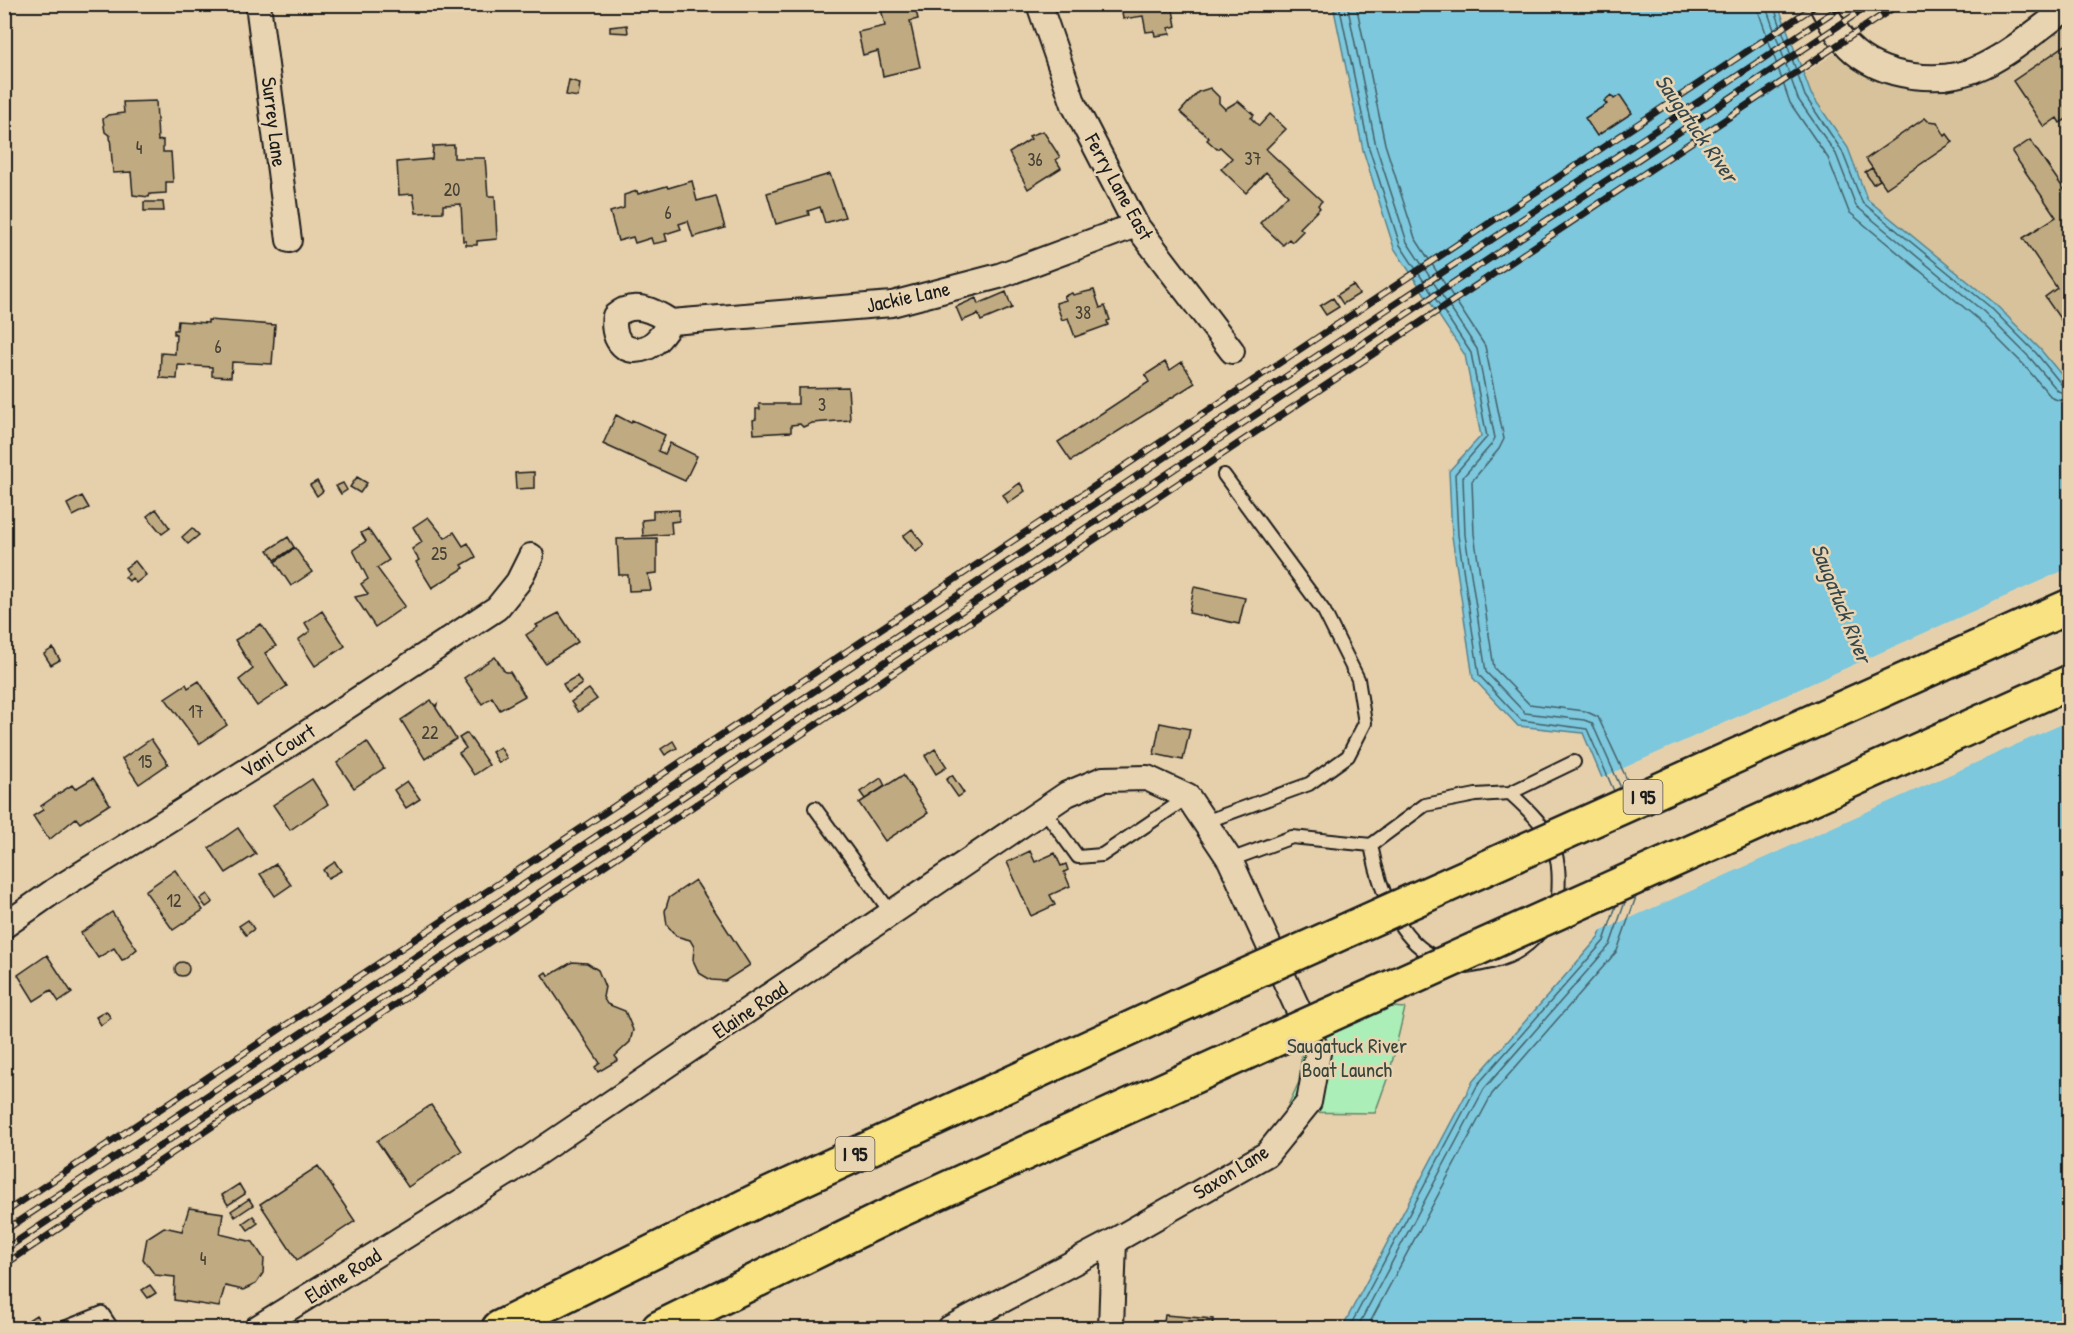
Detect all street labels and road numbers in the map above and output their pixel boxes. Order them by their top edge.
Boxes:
street label: Surrey Lane [255,75,294,168]
street label: Ferry Lane East [1078,127,1161,246]
street label: Jackie Lane [863,274,952,319]
street label: Vani Court [235,716,321,785]
road number: I 95 [1624,780,1662,814]
street label: Elaine Road [706,974,793,1045]
road number: I 95 [836,1137,874,1171]
street label: Saxon Lane [1187,1137,1274,1206]
street label: Elaine Road [299,1241,386,1310]

